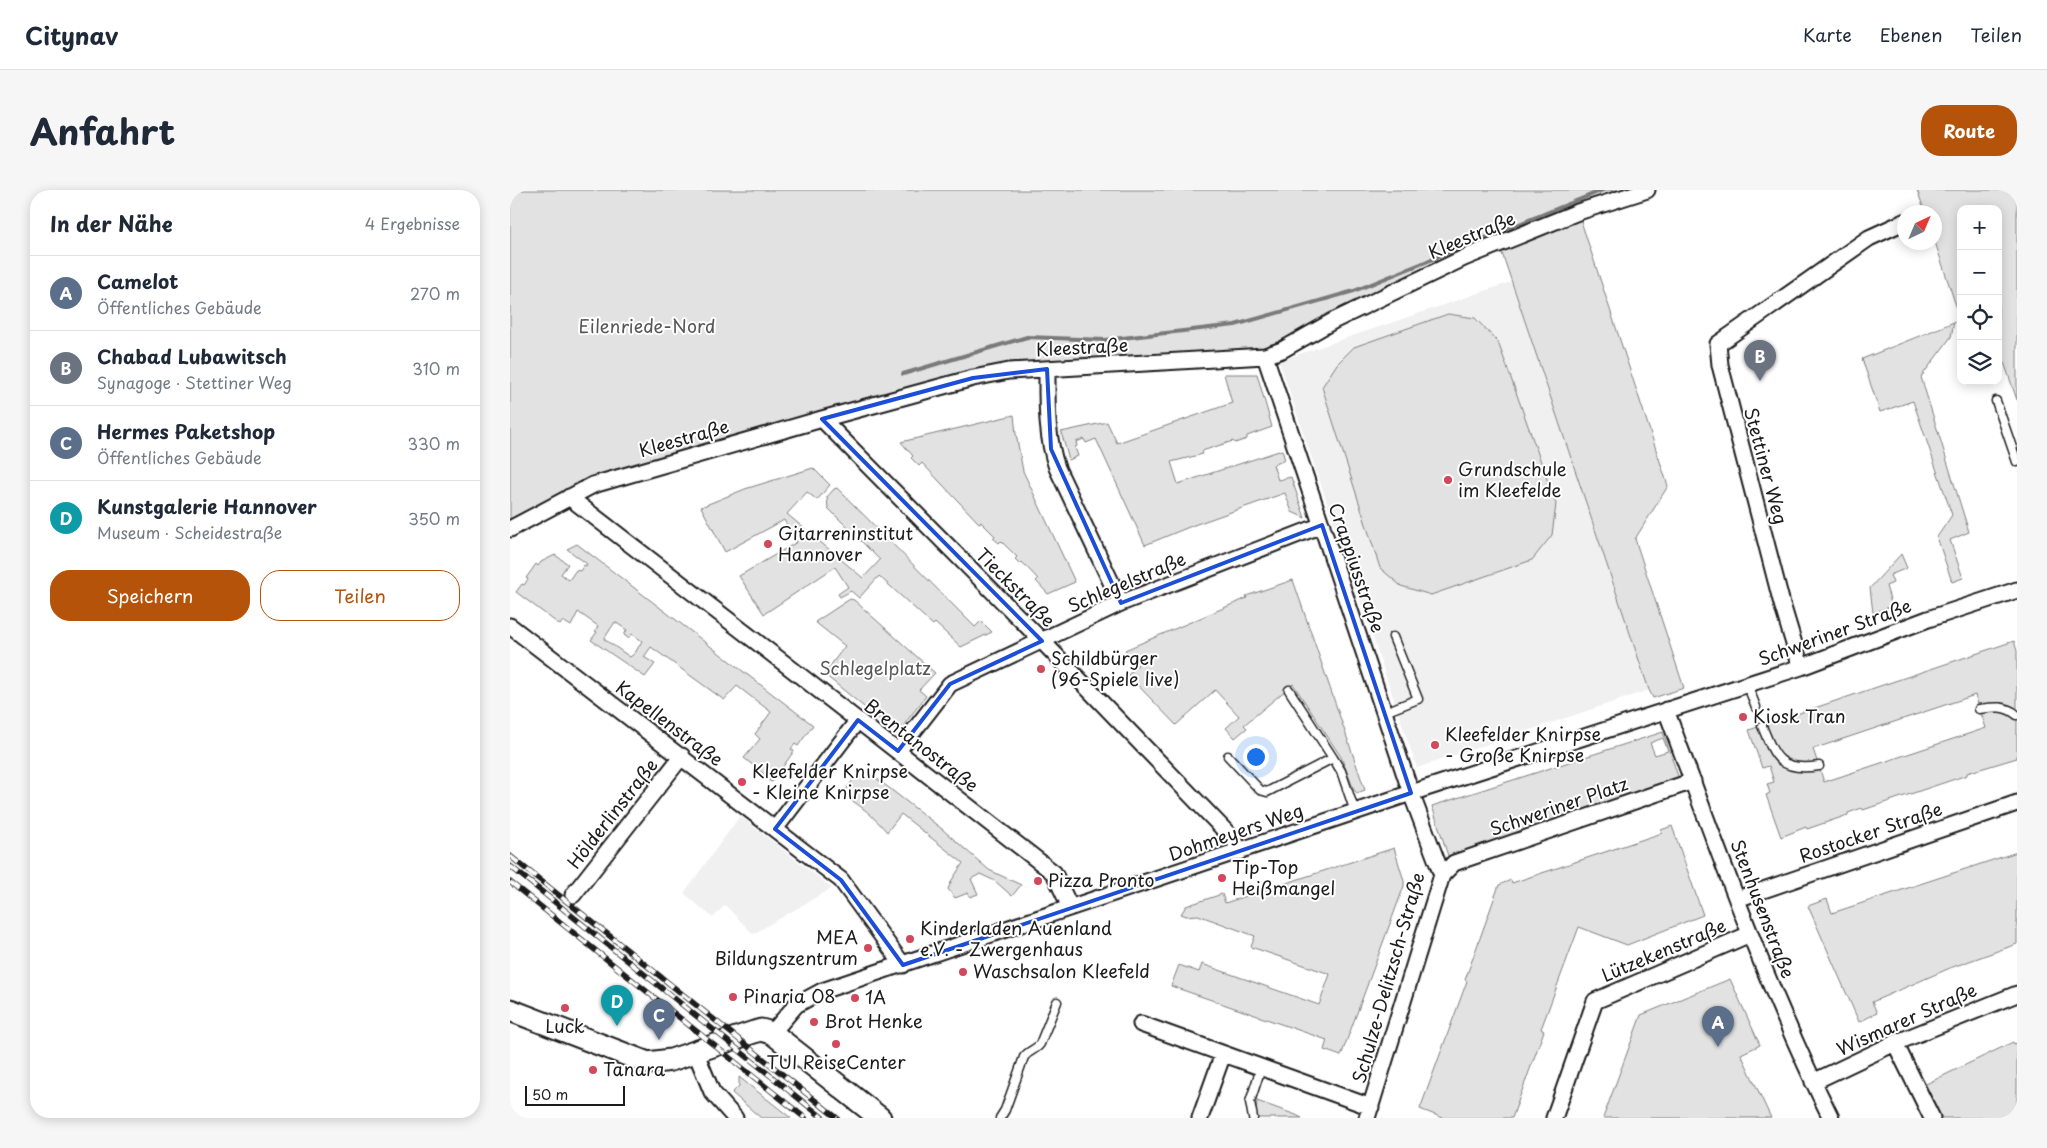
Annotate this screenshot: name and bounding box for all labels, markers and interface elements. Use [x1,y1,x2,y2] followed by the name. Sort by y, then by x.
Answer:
[25,17,118,53] text: Citynav
[1803,21,1852,48] text: Karte
[1880,21,1943,48] text: Ebenen
[1971,21,2022,48] text: Teilen
[30,104,175,157] text: Anfahrt
[1921,105,2017,156] button: Route
[1424,204,1519,265] street label: Kleestraße
[1897,205,1942,250] north arrow
[1957,205,2002,385] map controls
[1957,205,2002,250] button: +
[50,207,172,239] text: In der Nähe
[365,211,460,235] text: 4 Ergebnisse
[1957,250,2002,295] button: −
[97,267,178,295] text: Camelot
[60,281,72,305] text: A
[410,281,460,305] text: 270 m
[97,295,262,319] text: Öffentliches Gebäude
[1957,295,2002,340] button: locate
[578,312,716,339] park label: Eilenriede-Nord
[1035,331,1129,362] street label: Kleestraße
[1744,340,1776,381] pin: B
[1957,340,2002,385] button: layers
[97,342,287,370] text: Chabad Lubawitsch
[61,356,71,380] text: B
[412,356,460,380] text: 310 m
[97,370,292,394] text: Synagoge · Stettiner Weg
[1738,404,1795,527] street label: Stettiner Weg
[635,412,732,463] street label: Kleestraße
[97,417,275,445] text: Hermes Paketshop
[60,431,72,455] text: C
[407,431,460,455] text: 330 m
[97,445,262,469] text: Öffentliches Gebäude
[1458,455,1567,503] place label: Grundschule im Kleefelde
[1442,474,1454,486] marker: Grundschule im Kleefelde
[97,492,317,520] text: Kunstgalerie Hannover
[1323,499,1392,636] street label: Crappiusstraße
[60,506,72,530] text: D
[408,506,460,530] text: 350 m
[778,519,914,567] place label: Gitarreninstitut Hannover
[97,520,282,544] text: Museum · Scheidestraße
[762,538,774,550] marker: Gitarreninstitut Hannover
[970,541,1062,633] street label: Tieckstraße
[1063,545,1190,619] street label: Schlegelstraße
[50,570,250,621] button: Speichern
[260,570,460,621] button: Teilen
[1754,591,1915,672] street label: Schweriner Straße
[1051,644,1179,692] place label: Schildbürger (96-Spiele live)
[819,654,931,681] park label: Schlegelplatz
[1035,663,1047,675] marker: Schildbürger (96-Spiele live)
[611,673,729,772] street label: Kapellenstraße
[859,692,985,798] street label: Brentanostraße
[1753,702,1846,729] place label: Kiosk Tran
[1737,711,1749,723] marker: Kiosk Tran
[1445,720,1601,768] place label: Kleefelder Knirpse - Große Knirpse
[1429,739,1441,751] marker: Kleefelder Knirpse - Große Knirpse
[1243,744,1269,770] your location
[560,752,664,874] street label: Hölderlinstraße
[752,757,908,805] place label: Kleefelder Knirpse - Kleine Knirpse
[1486,769,1632,842] street label: Schweriner Platz
[736,776,748,788] marker: Kleefelder Knirpse - Kleine Knirpse
[1795,794,1946,869] street label: Rostocker Straße
[1165,796,1306,867] street label: Dohmeyers Weg
[1725,835,1802,982] street label: Stenhusenstraße
[1232,853,1335,901] place label: Tip-Top Heißmangel
[1048,866,1155,893] place label: Pizza Pronto
[1344,869,1431,1086] street label: Schulze-Delitzsch-Straße
[1216,872,1228,884] marker: Tip-Top Heißmangel
[1032,875,1044,887] marker: Pizza Pronto
[1597,911,1730,988] street label: Lützekenstraße
[920,914,1112,962] place label: Kinderladen Auenland e.V. - Zwergenhaus
[715,923,858,971] place label: MEA Bildungszentrum
[904,933,916,945] marker: Kinderladen Auenland e.V. - Zwergenhaus
[862,942,874,954] marker: MEA Bildungszentrum
[973,957,1150,984] place label: Waschsalon Kleefeld
[957,966,969,978] marker: Waschsalon Kleefeld
[1832,976,1981,1062] street label: Wismarer Straße
[743,982,836,1009] place label: Pinaria 08
[865,983,886,1010] place label: 1A
[601,985,633,1026] pin: D
[727,991,739,1003] marker: Pinaria 08
[849,992,861,1004] marker: 1A
[643,999,675,1040] pin: C
[559,1002,571,1014] marker: Luck
[1702,1006,1734,1047] pin: A
[824,1007,923,1034] place label: Brot Henke
[545,1012,585,1039] place label: Luck
[808,1016,820,1028] marker: Brot Henke
[830,1038,842,1050] marker: TUI ReiseCenter
[766,1048,906,1075] place label: TUI ReiseCenter
[603,1055,666,1082] place label: Tanara
[587,1064,599,1076] marker: Tanara
[525,1083,625,1106] scale bar
[532,1084,568,1105] text: 50 m

